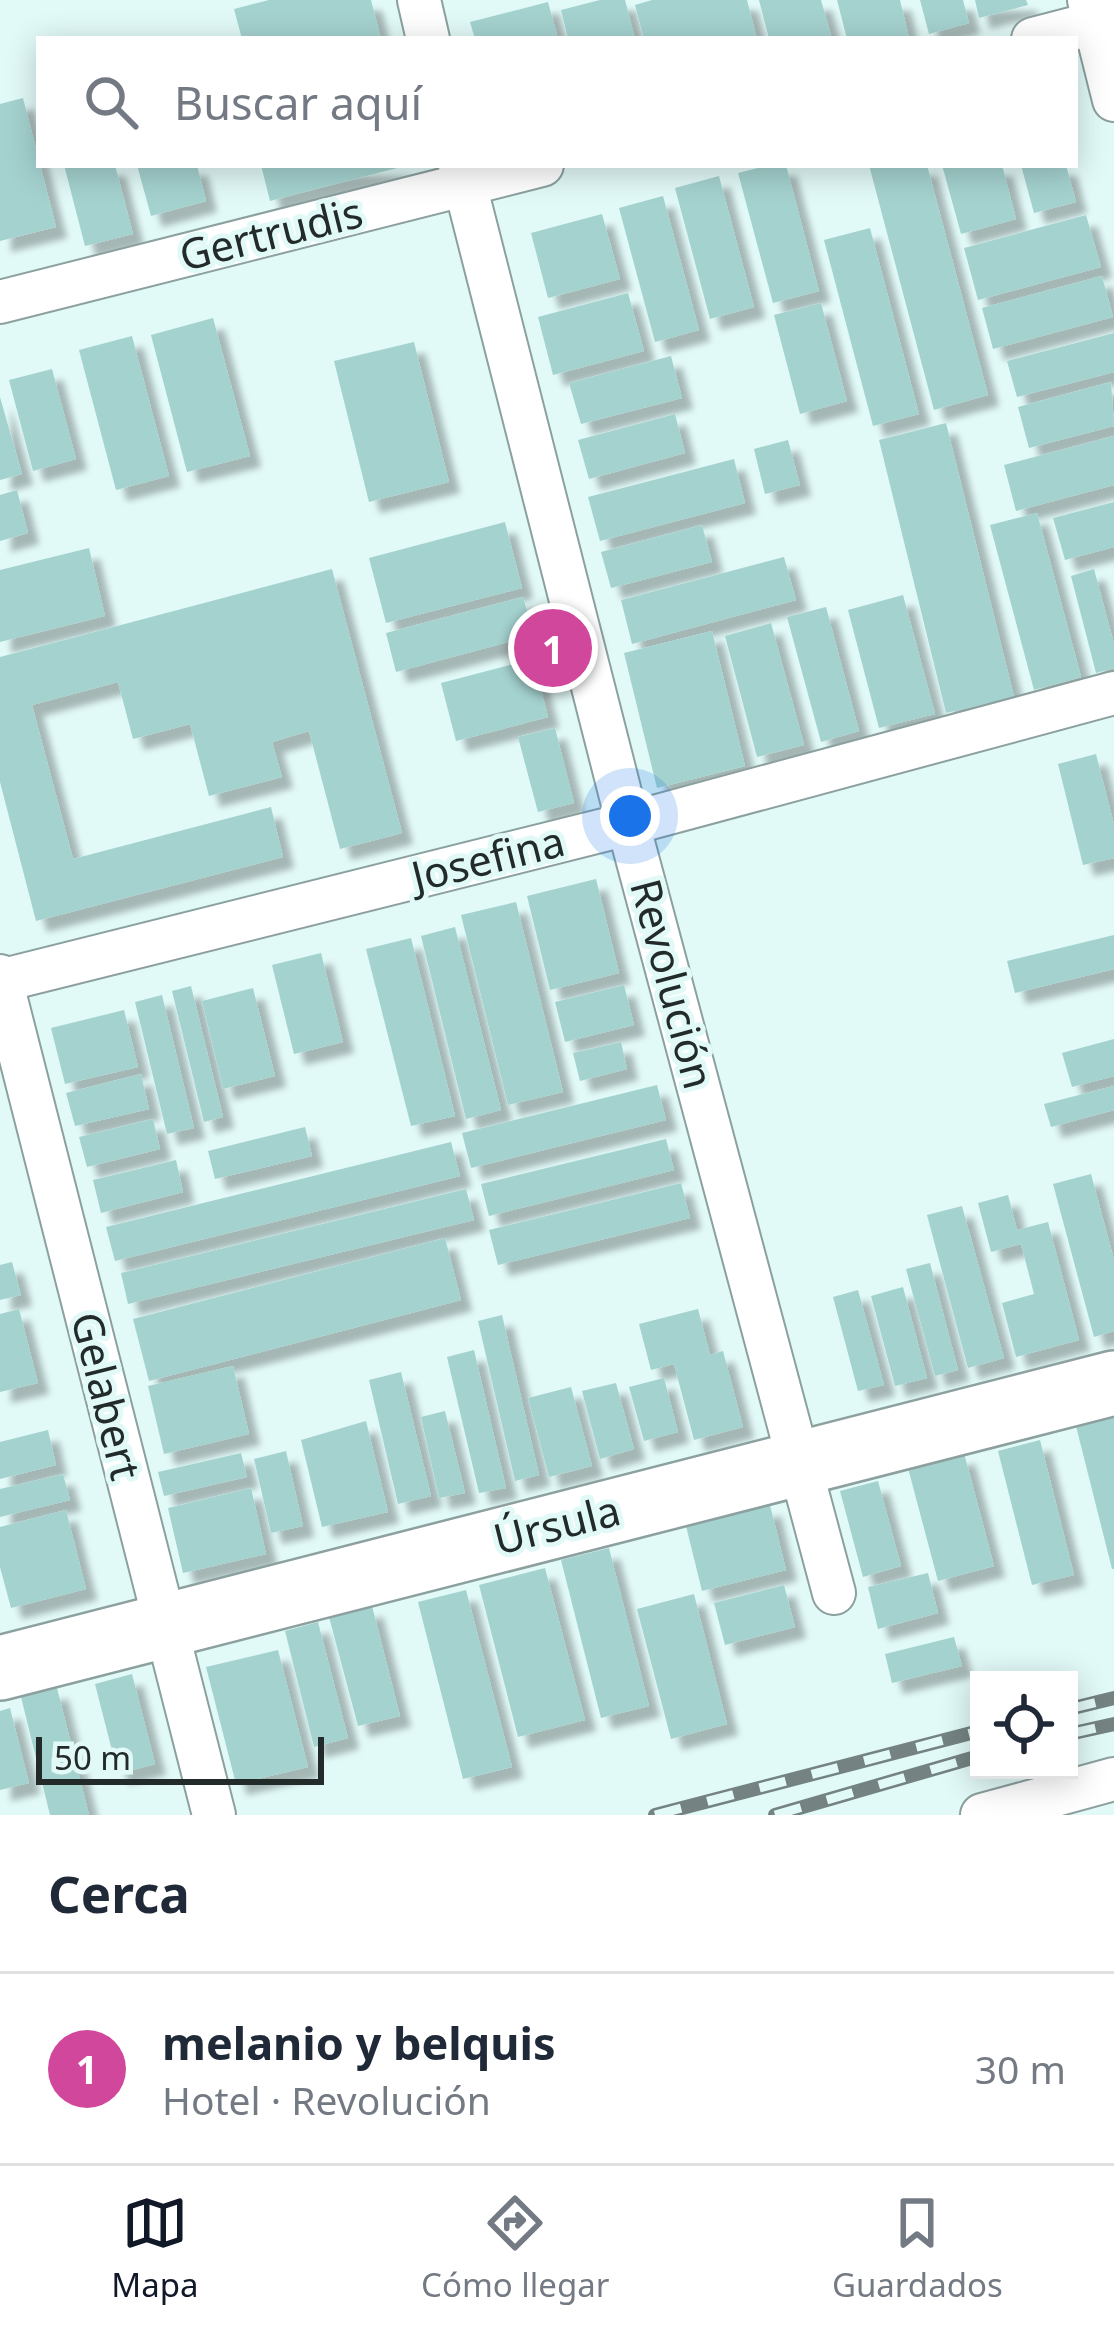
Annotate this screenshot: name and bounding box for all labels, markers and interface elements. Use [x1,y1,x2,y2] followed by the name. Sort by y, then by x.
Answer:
[36,36,1078,168] search box
[78,69,144,135] icon: search
[174,72,422,133] text: Buscar aquí
[173,182,368,283] street label: Gertrudis
[514,603,592,693] pin: 1
[600,786,660,846] your location
[401,811,570,905] street label: Josefina
[618,872,729,1095] street label: Revolución
[59,1306,156,1485] street label: Gelabert
[487,1480,626,1567] street label: Úrsula
[970,1671,1078,1779] map controls
[970,1671,1078,1779] button: locate
[36,1731,324,1784] scale bar
[54,1735,131,1780] text: 50 m
[48,1858,190,1928] text: Cerca
[162,2012,555,2073] text: melanio y belquis
[76,2042,98,2095] text: 1
[975,2042,1066,2095] text: 30 m
[162,2073,491,2126] text: Hotel · Revolución
[111,2190,199,2307] tab: Mapa
[421,2190,609,2307] tab: Cómo llegar
[832,2190,1003,2307] tab: Guardados

